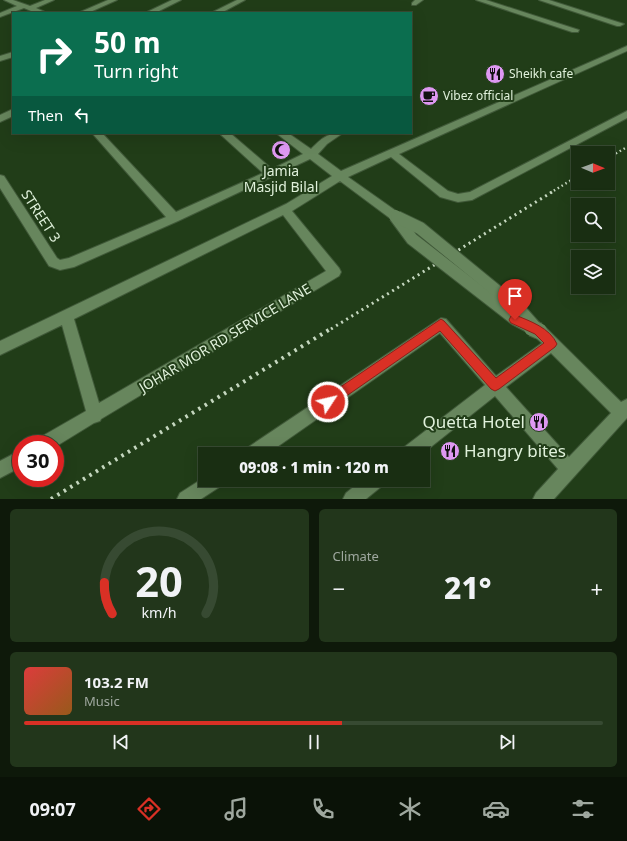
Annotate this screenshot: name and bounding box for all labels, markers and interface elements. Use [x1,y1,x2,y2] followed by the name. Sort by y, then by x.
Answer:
[94,23,161,61] text: 50 m
[28,28,80,80] icon: right
[94,59,178,83] text: Turn right
[484,63,506,85] restaurant icon: Sheikh cafe
[509,65,573,82] place label: Sheikh cafe
[418,85,440,107] cafe icon: Vibez official
[443,87,513,104] place label: Vibez official
[71,104,93,126] icon: left
[28,105,63,125] text: Then
[270,139,292,161] mosque icon: Jamia Masjid Bilal
[571,146,615,190] north arrow
[571,146,615,294] map controls
[244,161,318,196] place label: Jamia Masjid Bilal
[17,186,66,246] street label: STREET 3
[571,198,615,242] button: search
[571,250,615,294] button: layers
[134,279,314,398] street label: JOHAR MOR RD SERVICE LANE
[498,279,532,320] pin
[504,285,526,307] icon: arrive
[307,381,349,423] position arrow
[422,410,525,433] place label: Quetta Hotel
[528,411,550,433] restaurant icon: Quetta Hotel
[12,435,64,487] speed limit sign: 30
[464,439,566,462] place label: Hangry bites
[439,440,461,462] restaurant icon: Hangry bites
[239,457,389,477] text: 09:08 · 1 min · 120 m
[333,547,379,565] text: Climate
[135,552,183,608] text: 20
[444,567,491,608] text: 21°
[333,573,345,603] text: −
[590,573,603,603] text: +
[142,602,177,621] text: km/h
[84,672,149,692] text: 103.2 FM
[84,692,120,710] text: Music
[110,731,132,753] icon: previous
[303,731,325,753] icon: pause
[496,731,518,753] icon: next
[135,795,163,823] icon: directions
[222,795,250,823] icon: music
[309,795,337,823] icon: phone
[396,795,424,823] icon: climate
[482,795,510,823] icon: car
[569,795,597,823] icon: filters
[29,797,76,821] text: 09:07

